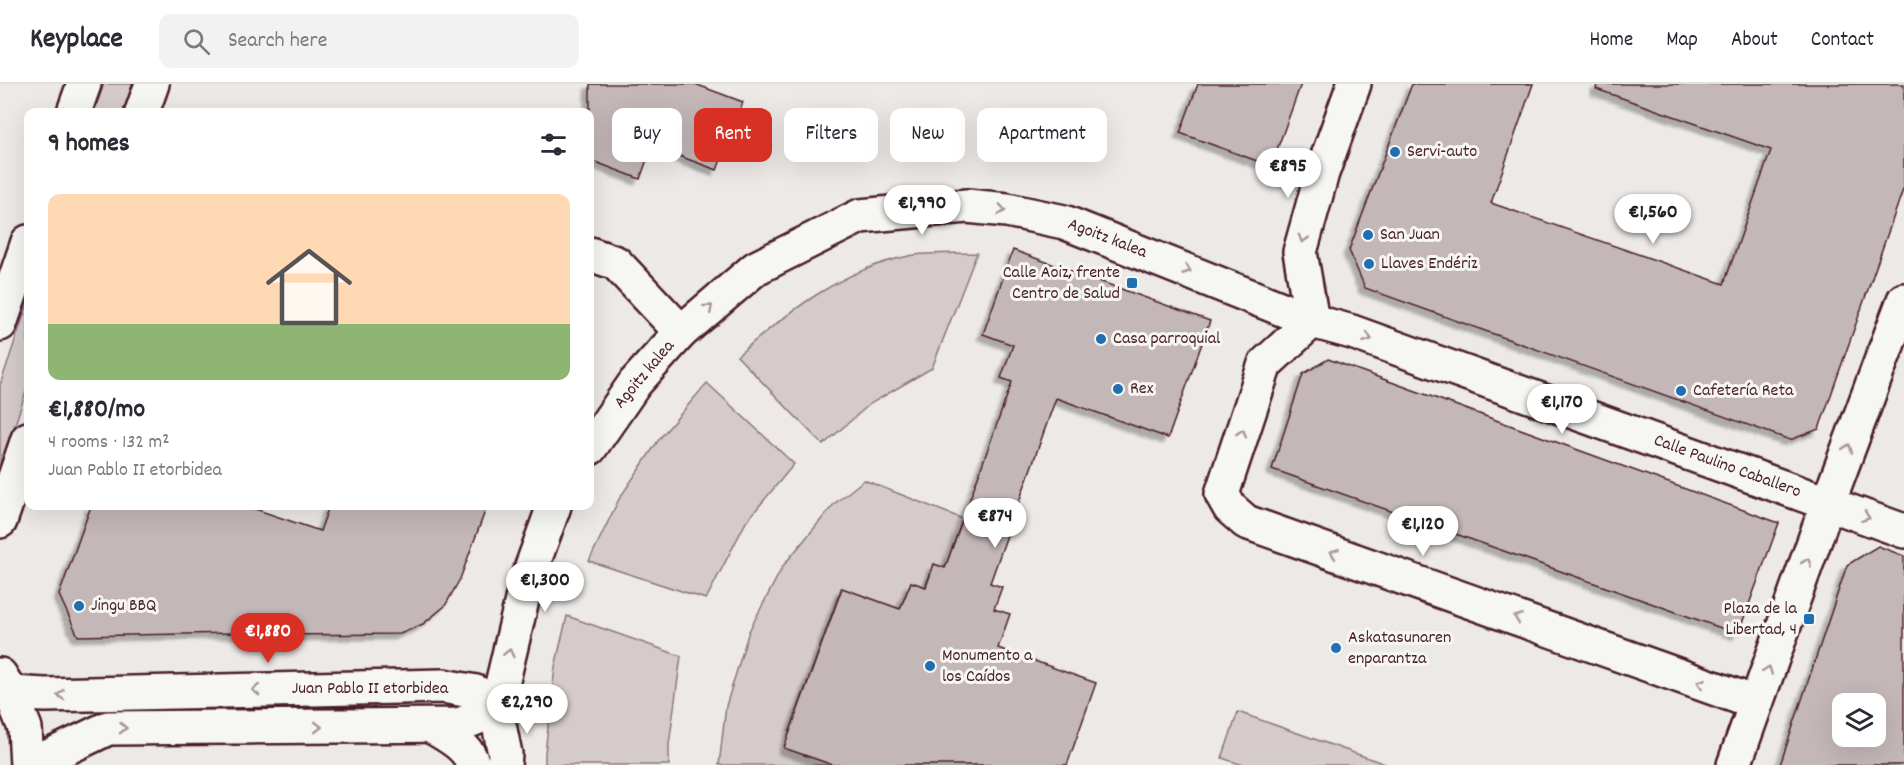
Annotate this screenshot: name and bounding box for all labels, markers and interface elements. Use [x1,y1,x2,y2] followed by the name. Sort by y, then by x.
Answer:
[159,14,579,68] search box
[30,21,123,61] text: Keyplace
[180,25,213,58] icon: search
[228,26,327,57] text: Search here
[1589,26,1633,56] text: Home
[1666,26,1698,56] text: Map
[1731,26,1778,56] text: About
[1811,26,1874,56] text: Contact
[612,108,682,162] chip: Buy
[694,108,772,162] chip: Rent
[784,108,878,162] chip: Filters
[890,108,965,162] chip: New
[977,108,1107,162] chip: Apartment
[48,126,130,163] text: 9 homes
[537,128,570,161] icon: filters
[1407,140,1477,165] place label: Servi-auto
[1388,145,1402,159] marker: Servi-auto
[1252,148,1324,199] pin: €895
[1269,153,1307,181] text: €895
[873,185,971,236] pin: €1,990
[898,190,946,218] text: €1,990
[1604,194,1702,245] pin: €1,560
[1628,199,1678,227] text: €1,560
[998,203,1007,215] one-way arrow
[1064,212,1151,266] street label: Agoitz kalea
[1380,223,1440,248] place label: San Juan
[1361,228,1375,242] marker: San Juan
[255,233,363,341] icon: home
[1298,234,1310,244] one-way arrow
[1381,252,1478,277] place label: Llaves Endériz
[1362,257,1376,271] marker: Llaves Endériz
[1003,261,1120,307] place label: Calle Aoiz, frente Centro de Salud
[1181,263,1192,275] one-way arrow
[1125,276,1139,290] marker: Calle Aoiz, frente Centro de Salud
[702,304,713,315] one-way arrow
[1113,327,1221,352] place label: Casa parroquial
[1362,331,1373,344] one-way arrow
[1094,332,1108,346] marker: Casa parroquial
[609,335,682,415] street label: Agoitz kalea
[1130,377,1154,402] place label: Rex
[1693,379,1794,404] place label: Cafetería Reta
[1111,382,1125,396] marker: Rex
[1513,384,1611,435] pin: €1,170
[1674,384,1688,398] marker: Cafetería Reta
[1541,389,1583,417] text: €1,170
[48,392,145,429] text: €1,880/mo
[1235,428,1247,439] one-way arrow
[48,429,170,457] text: 4 rooms · 132 m²
[1650,429,1804,505] street label: Calle Paulino Caballero
[1841,444,1853,455] one-way arrow
[48,457,222,485] text: Juan Pablo II etorbidea
[959,498,1031,549] pin: €874
[977,503,1013,531] text: €874
[1374,506,1472,557] pin: €1,120
[1860,510,1871,523] one-way arrow
[1401,511,1445,539] text: €1,120
[1329,547,1340,560] one-way arrow
[1799,557,1812,568] one-way arrow
[496,562,594,613] pin: €1,300
[520,567,570,595] text: €1,300
[91,594,156,619] place label: Jingu BBQ
[1723,597,1798,643] place label: Plaza de la Libertad, 4
[72,599,86,613] marker: Jingu BBQ
[1513,612,1524,625] one-way arrow
[1802,612,1816,626] marker: Plaza de la Libertad, 4
[219,613,317,664] pin: €1,880
[245,618,291,646] text: €1,880
[1348,626,1451,672] place label: Askatasunaren enparantza
[1329,641,1343,655] marker: Askatasunaren enparantza
[942,644,1033,690] place label: Monumento a los Caídos
[502,648,515,658] one-way arrow
[923,659,937,673] marker: Monumento a los Caídos
[1761,666,1774,676] one-way arrow
[292,677,449,702] street label: Juan Pablo II etorbidea
[1696,678,1707,691] one-way arrow
[251,684,260,696] one-way arrow
[478,684,576,735] pin: €2,290
[56,689,65,701] one-way arrow
[501,689,553,717] text: €2,290
[1832,693,1886,747] map controls
[1832,693,1886,747] button: layers
[313,721,322,733] one-way arrow
[118,722,127,734] one-way arrow

